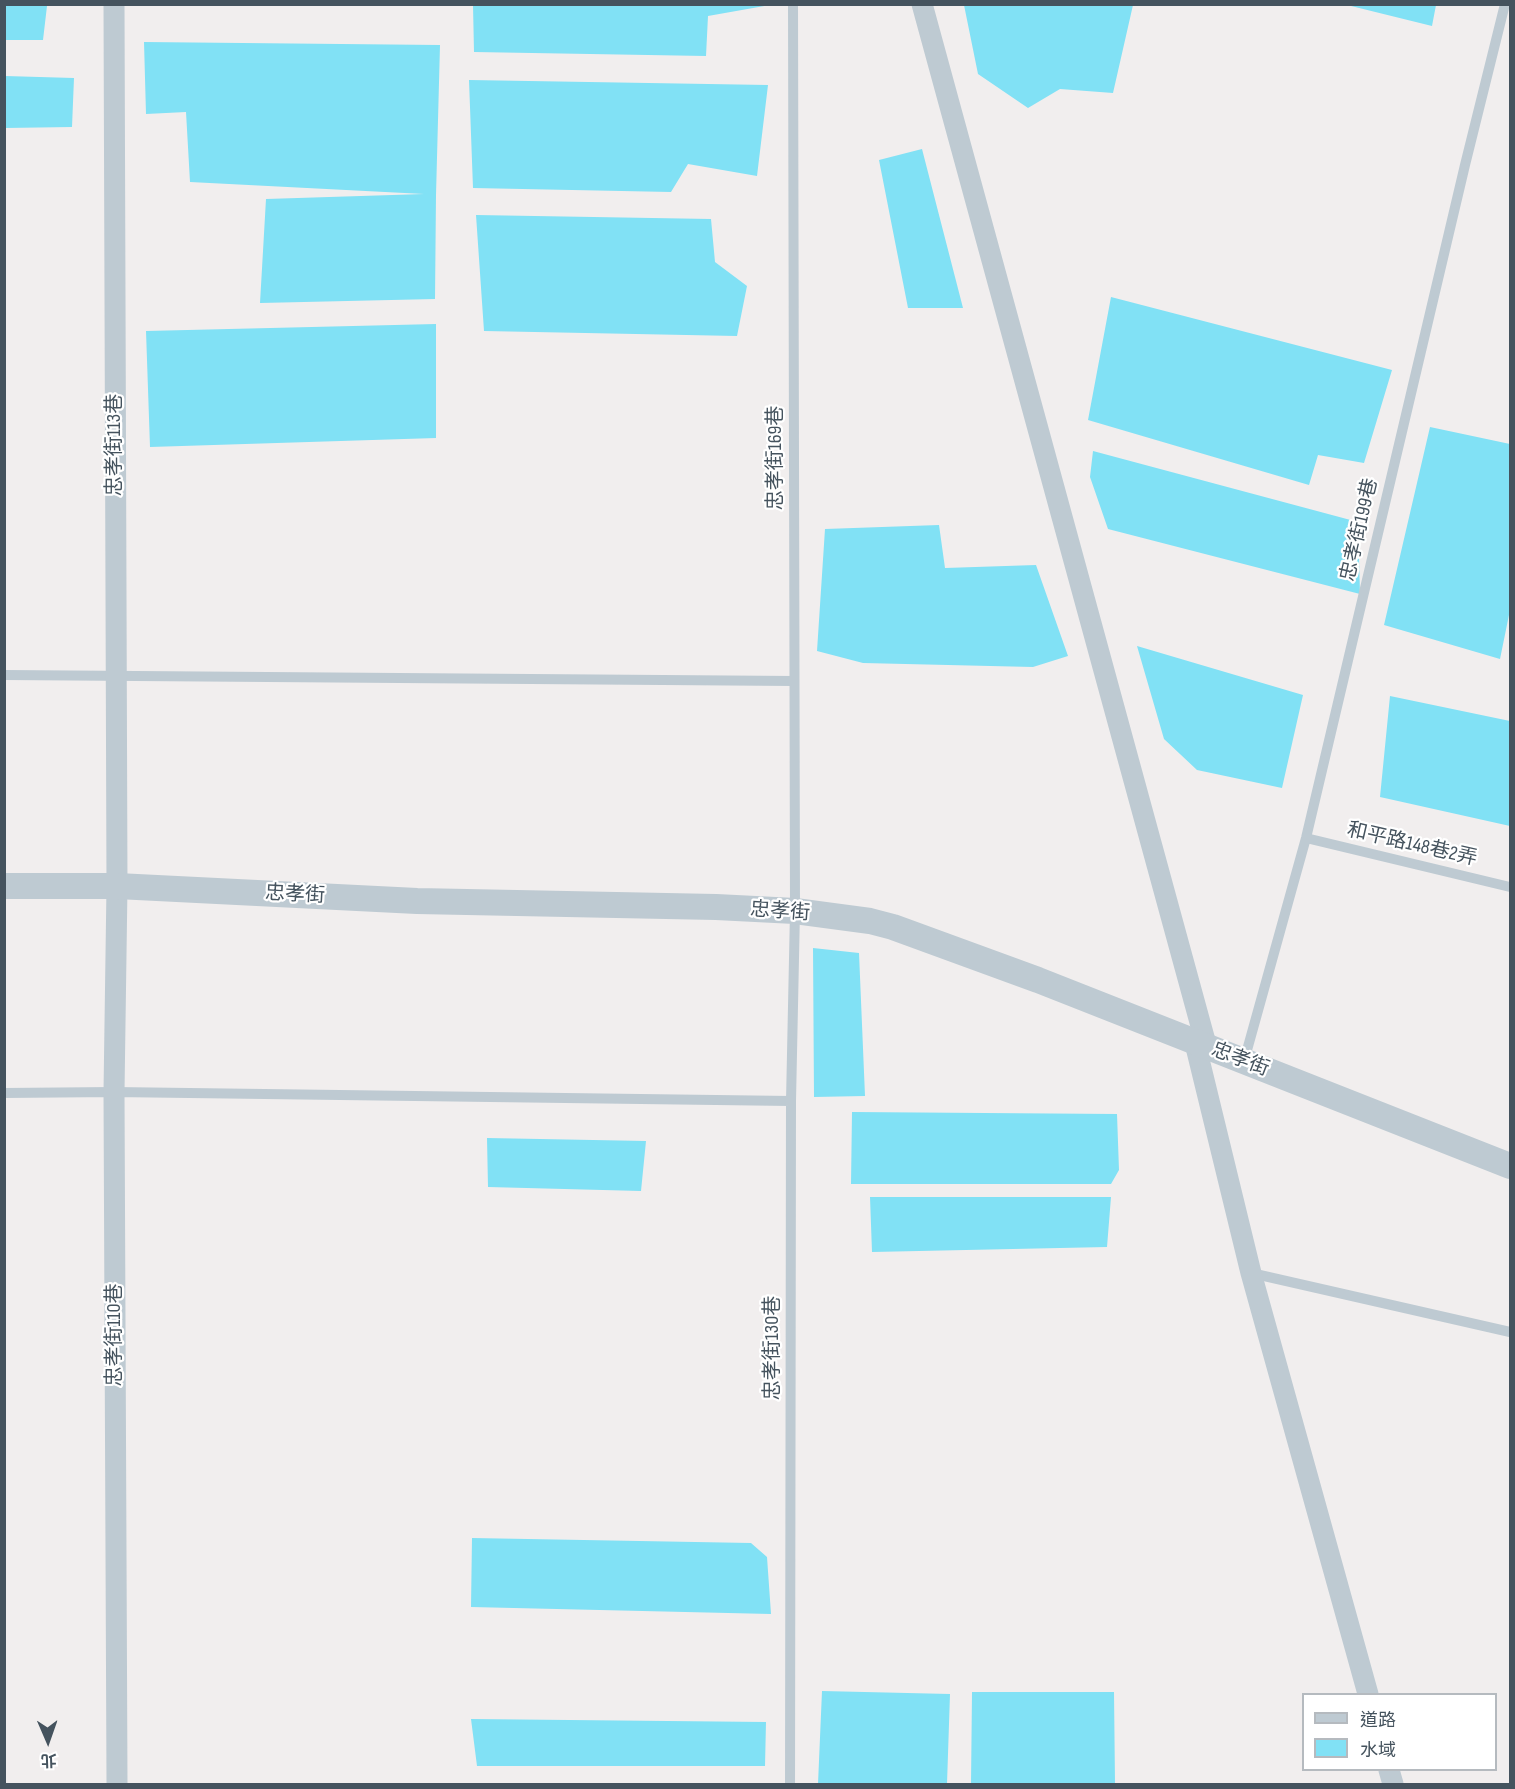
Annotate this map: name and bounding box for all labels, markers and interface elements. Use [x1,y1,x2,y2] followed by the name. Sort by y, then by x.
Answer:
[103,394,127,496] street label: 忠孝街113巷
[764,406,788,510] street label: 忠孝街169巷
[1337,476,1383,584] street label: 忠孝街199巷
[1345,818,1479,872] street label: 和平路148巷2弄
[264,881,326,909] street label: 忠孝街
[749,898,811,926] street label: 忠孝街
[1208,1038,1272,1082] street label: 忠孝街
[103,1284,127,1386] street label: 忠孝街110巷
[761,1296,785,1400] street label: 忠孝街130巷
[1302,1693,1497,1771] legend
[1360,1710,1396,1731] text: 道路
[18,1711,78,1771] north arrow
[1360,1740,1396,1761] text: 水域
[40,1750,57,1769] text: 北

